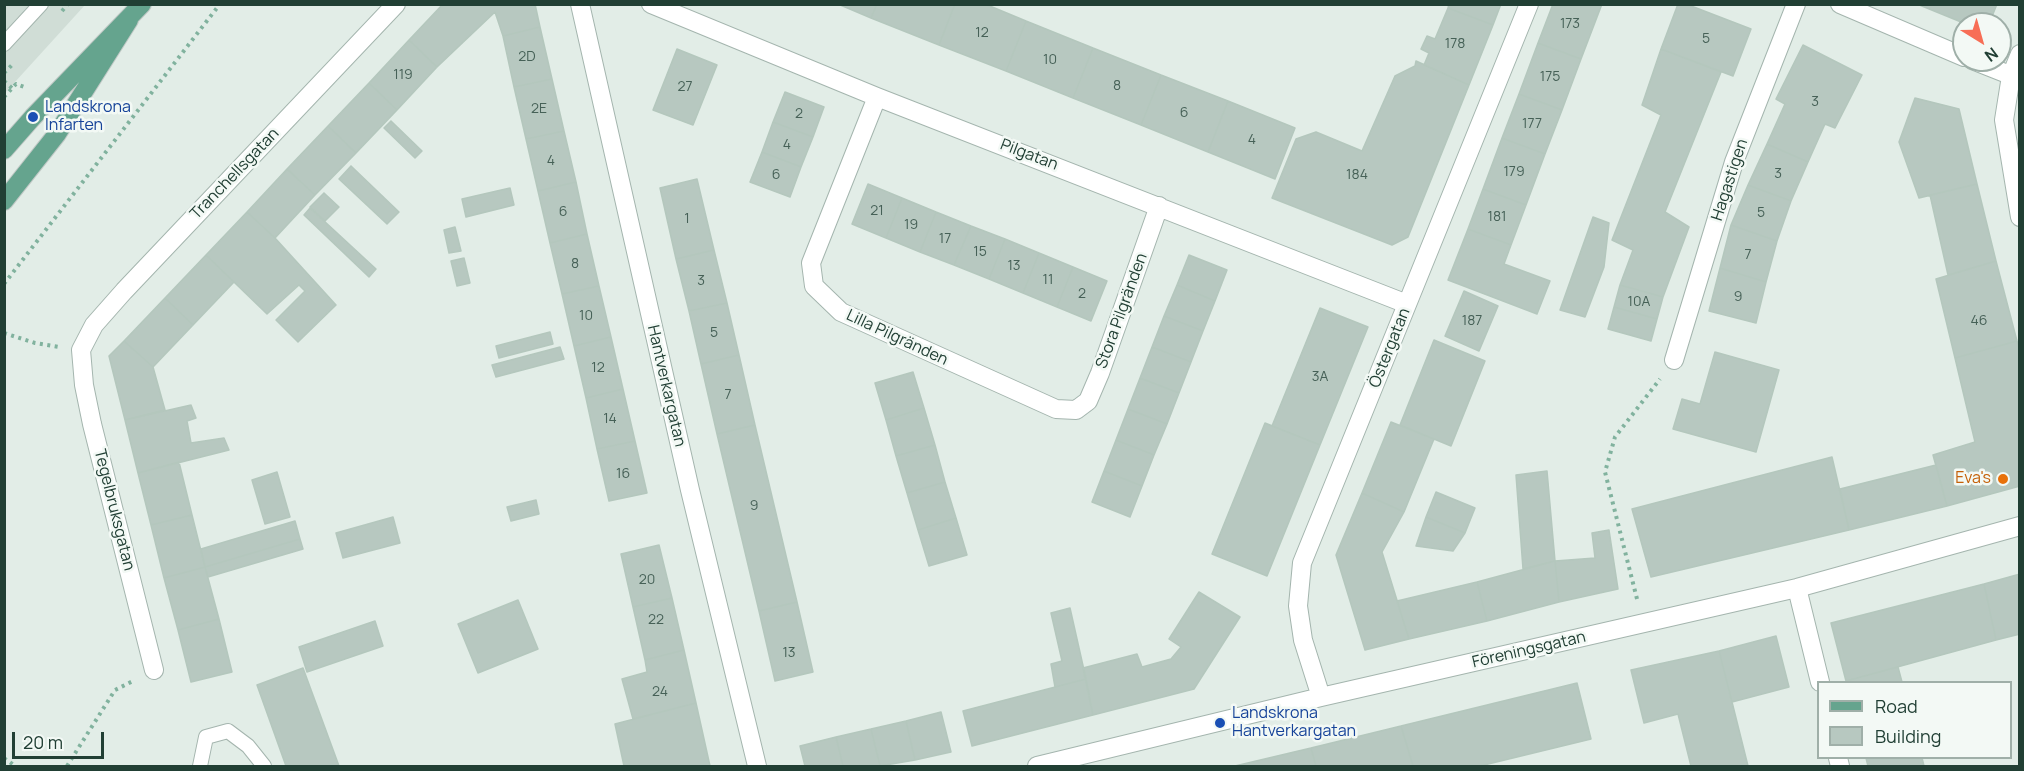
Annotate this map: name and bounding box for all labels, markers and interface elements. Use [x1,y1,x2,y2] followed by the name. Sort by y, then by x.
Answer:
[1952,12,2012,72] north arrow
[1560,16,1580,32] house number: 173
[975,25,989,41] house number: 12
[1702,31,1710,47] house number: 5
[1445,36,1465,52] house number: 178
[1980,43,2003,67] text: N
[518,49,536,65] house number: 2D
[1043,52,1057,68] house number: 10
[393,67,413,83] house number: 119
[1540,69,1560,85] house number: 175
[1113,78,1121,94] house number: 8
[677,79,693,95] house number: 27
[1811,94,1819,110] house number: 3
[45,98,131,136] place label: Landskrona Infarten
[531,101,547,117] house number: 2E
[1180,105,1188,121] house number: 6
[795,106,803,122] house number: 2
[26,110,40,124] marker: Landskrona Infarten
[1522,116,1542,132] house number: 177
[187,124,283,224] street label: Tranchellsgatan
[1248,132,1256,148] house number: 4
[997,135,1061,175] street label: Pilgatan
[783,137,791,153] house number: 4
[1708,137,1752,223] street label: Hagastigen
[547,153,555,169] house number: 4
[1503,164,1525,180] house number: 179
[1774,166,1782,182] house number: 3
[772,167,780,183] house number: 6
[1346,167,1368,183] house number: 184
[870,203,884,219] house number: 21
[559,204,567,220] house number: 6
[1757,205,1765,221] house number: 5
[1487,209,1507,225] house number: 181
[684,211,690,227] house number: 1
[904,217,918,233] house number: 19
[939,231,951,247] house number: 17
[973,244,987,260] house number: 15
[1744,247,1752,263] house number: 7
[1092,251,1152,371] street label: Stora Pilgränden
[571,256,579,272] house number: 8
[1007,258,1021,274] house number: 13
[1043,272,1053,288] house number: 11
[697,273,705,289] house number: 3
[1078,286,1086,302] house number: 2
[1734,289,1742,305] house number: 9
[1628,294,1650,310] house number: 10A
[1365,305,1415,391] street label: Östergatan
[843,306,951,370] street label: Lilla Pilgränden
[579,308,593,324] house number: 10
[1462,313,1482,329] house number: 187
[1971,313,1987,329] house number: 46
[643,323,689,449] street label: Hantverkargatan
[710,325,718,341] house number: 5
[591,360,605,376] house number: 12
[1312,369,1328,385] house number: 3A
[724,387,732,403] house number: 7
[603,411,617,427] house number: 14
[90,447,138,573] street label: Tegelbruksgatan
[616,466,630,482] house number: 16
[1955,469,1991,489] place label: Eva's
[1996,472,2010,486] marker: Eva's
[750,498,758,514] house number: 9
[639,572,655,588] house number: 20
[648,612,664,628] house number: 22
[1470,628,1588,672] street label: Föreningsgatan
[782,645,796,661] house number: 13
[1817,681,2012,759] legend
[652,684,668,700] house number: 24
[1875,694,1918,718] text: Road
[1232,704,1356,742] place label: Landskrona Hantverkargatan
[1213,716,1227,730] marker: Landskrona Hantverkargatan
[15,720,106,758] scale bar
[1875,724,1941,748] text: Building
[23,730,63,754] text: 20 m

